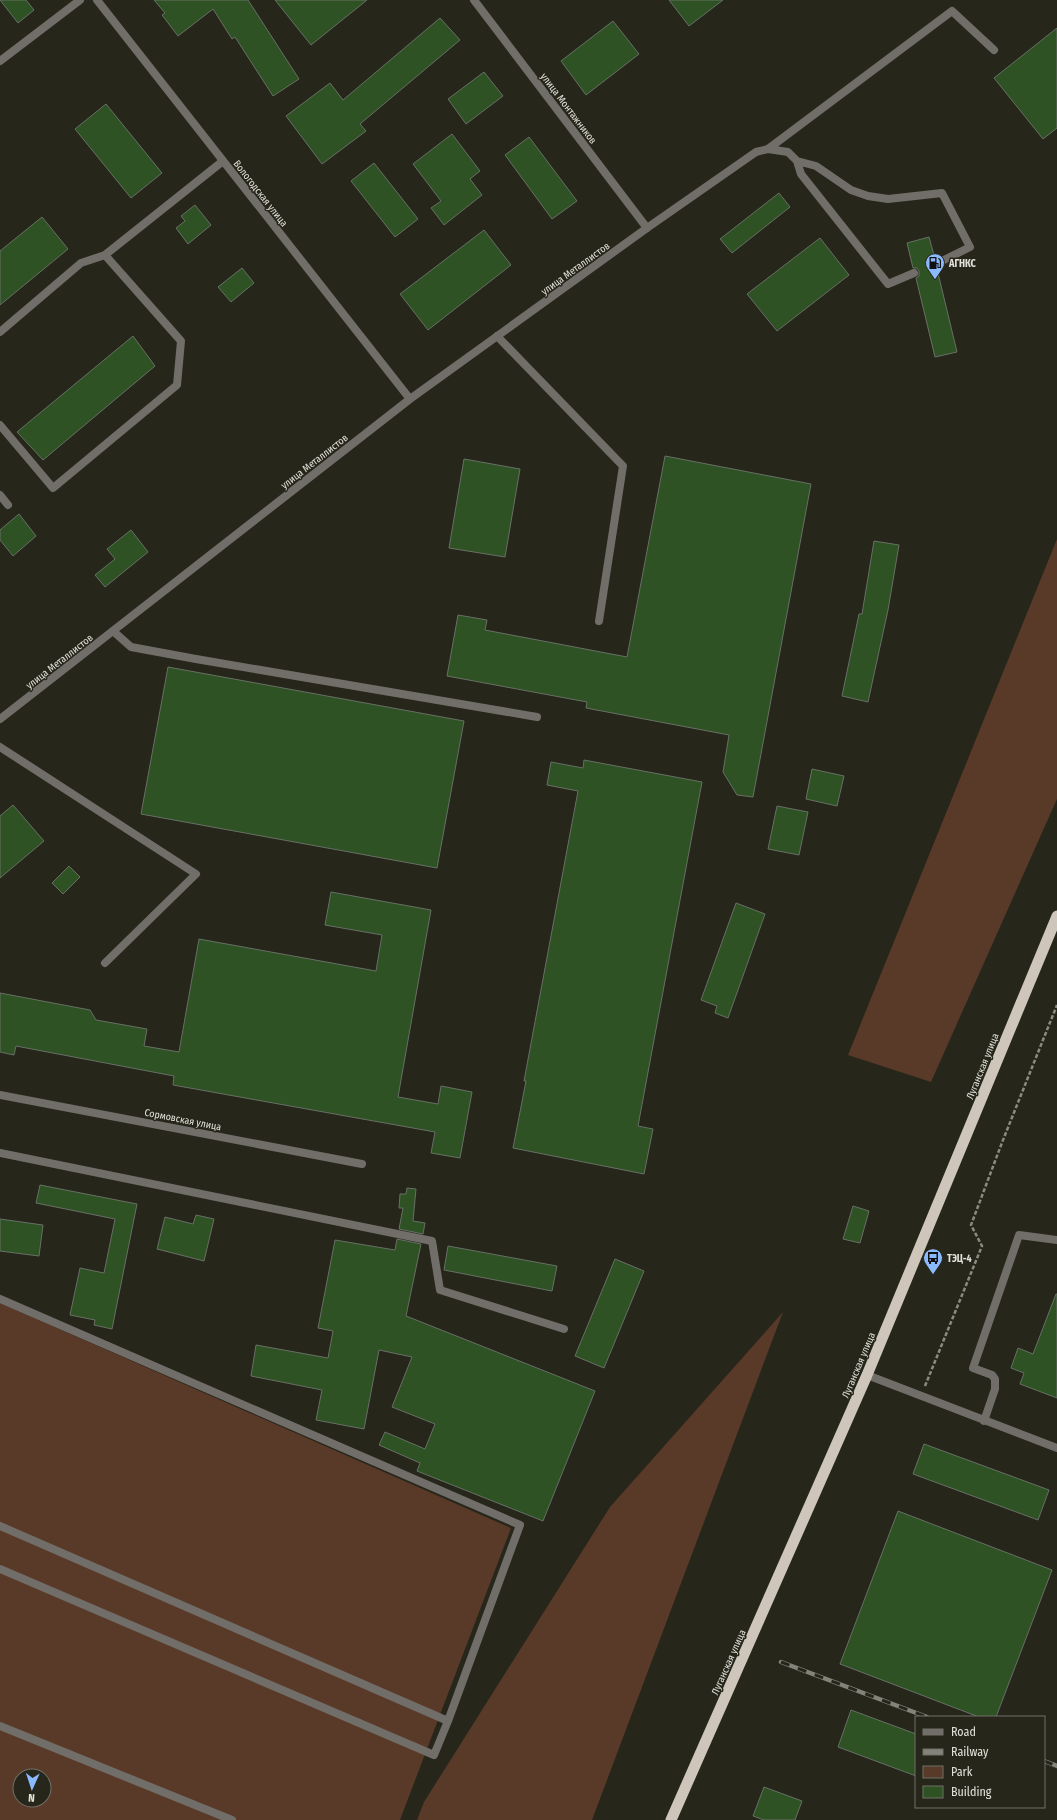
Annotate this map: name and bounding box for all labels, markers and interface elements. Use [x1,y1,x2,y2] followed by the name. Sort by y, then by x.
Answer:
[538,71,599,146] street label: улица Монтажников
[231,158,290,229] street label: Вологодская улица
[539,240,612,298] street label: улица Металлистов
[924,252,946,280] fuel station icon: АГНКС
[948,258,977,270] place label: АГНКС
[279,432,351,492] street label: улица Металлистов
[24,632,96,692] street label: улица Металлистов
[964,1032,1002,1101] street label: Луганская улица
[143,1107,222,1133] street label: Сормовская улица
[922,1247,944,1275] bus stop icon: ТЭЦ-4
[947,1253,972,1265] place label: ТЭЦ-4
[840,1331,878,1400] street label: Луганская улица
[709,1628,749,1697] street label: Луганская улица
[915,1716,1045,1808] legend
[951,1725,976,1739] text: Road
[951,1745,989,1759] text: Railway
[951,1765,973,1779] text: Park
[12,1768,52,1808] north arrow
[951,1785,992,1799] text: Building
[28,1791,35,1804] text: N

